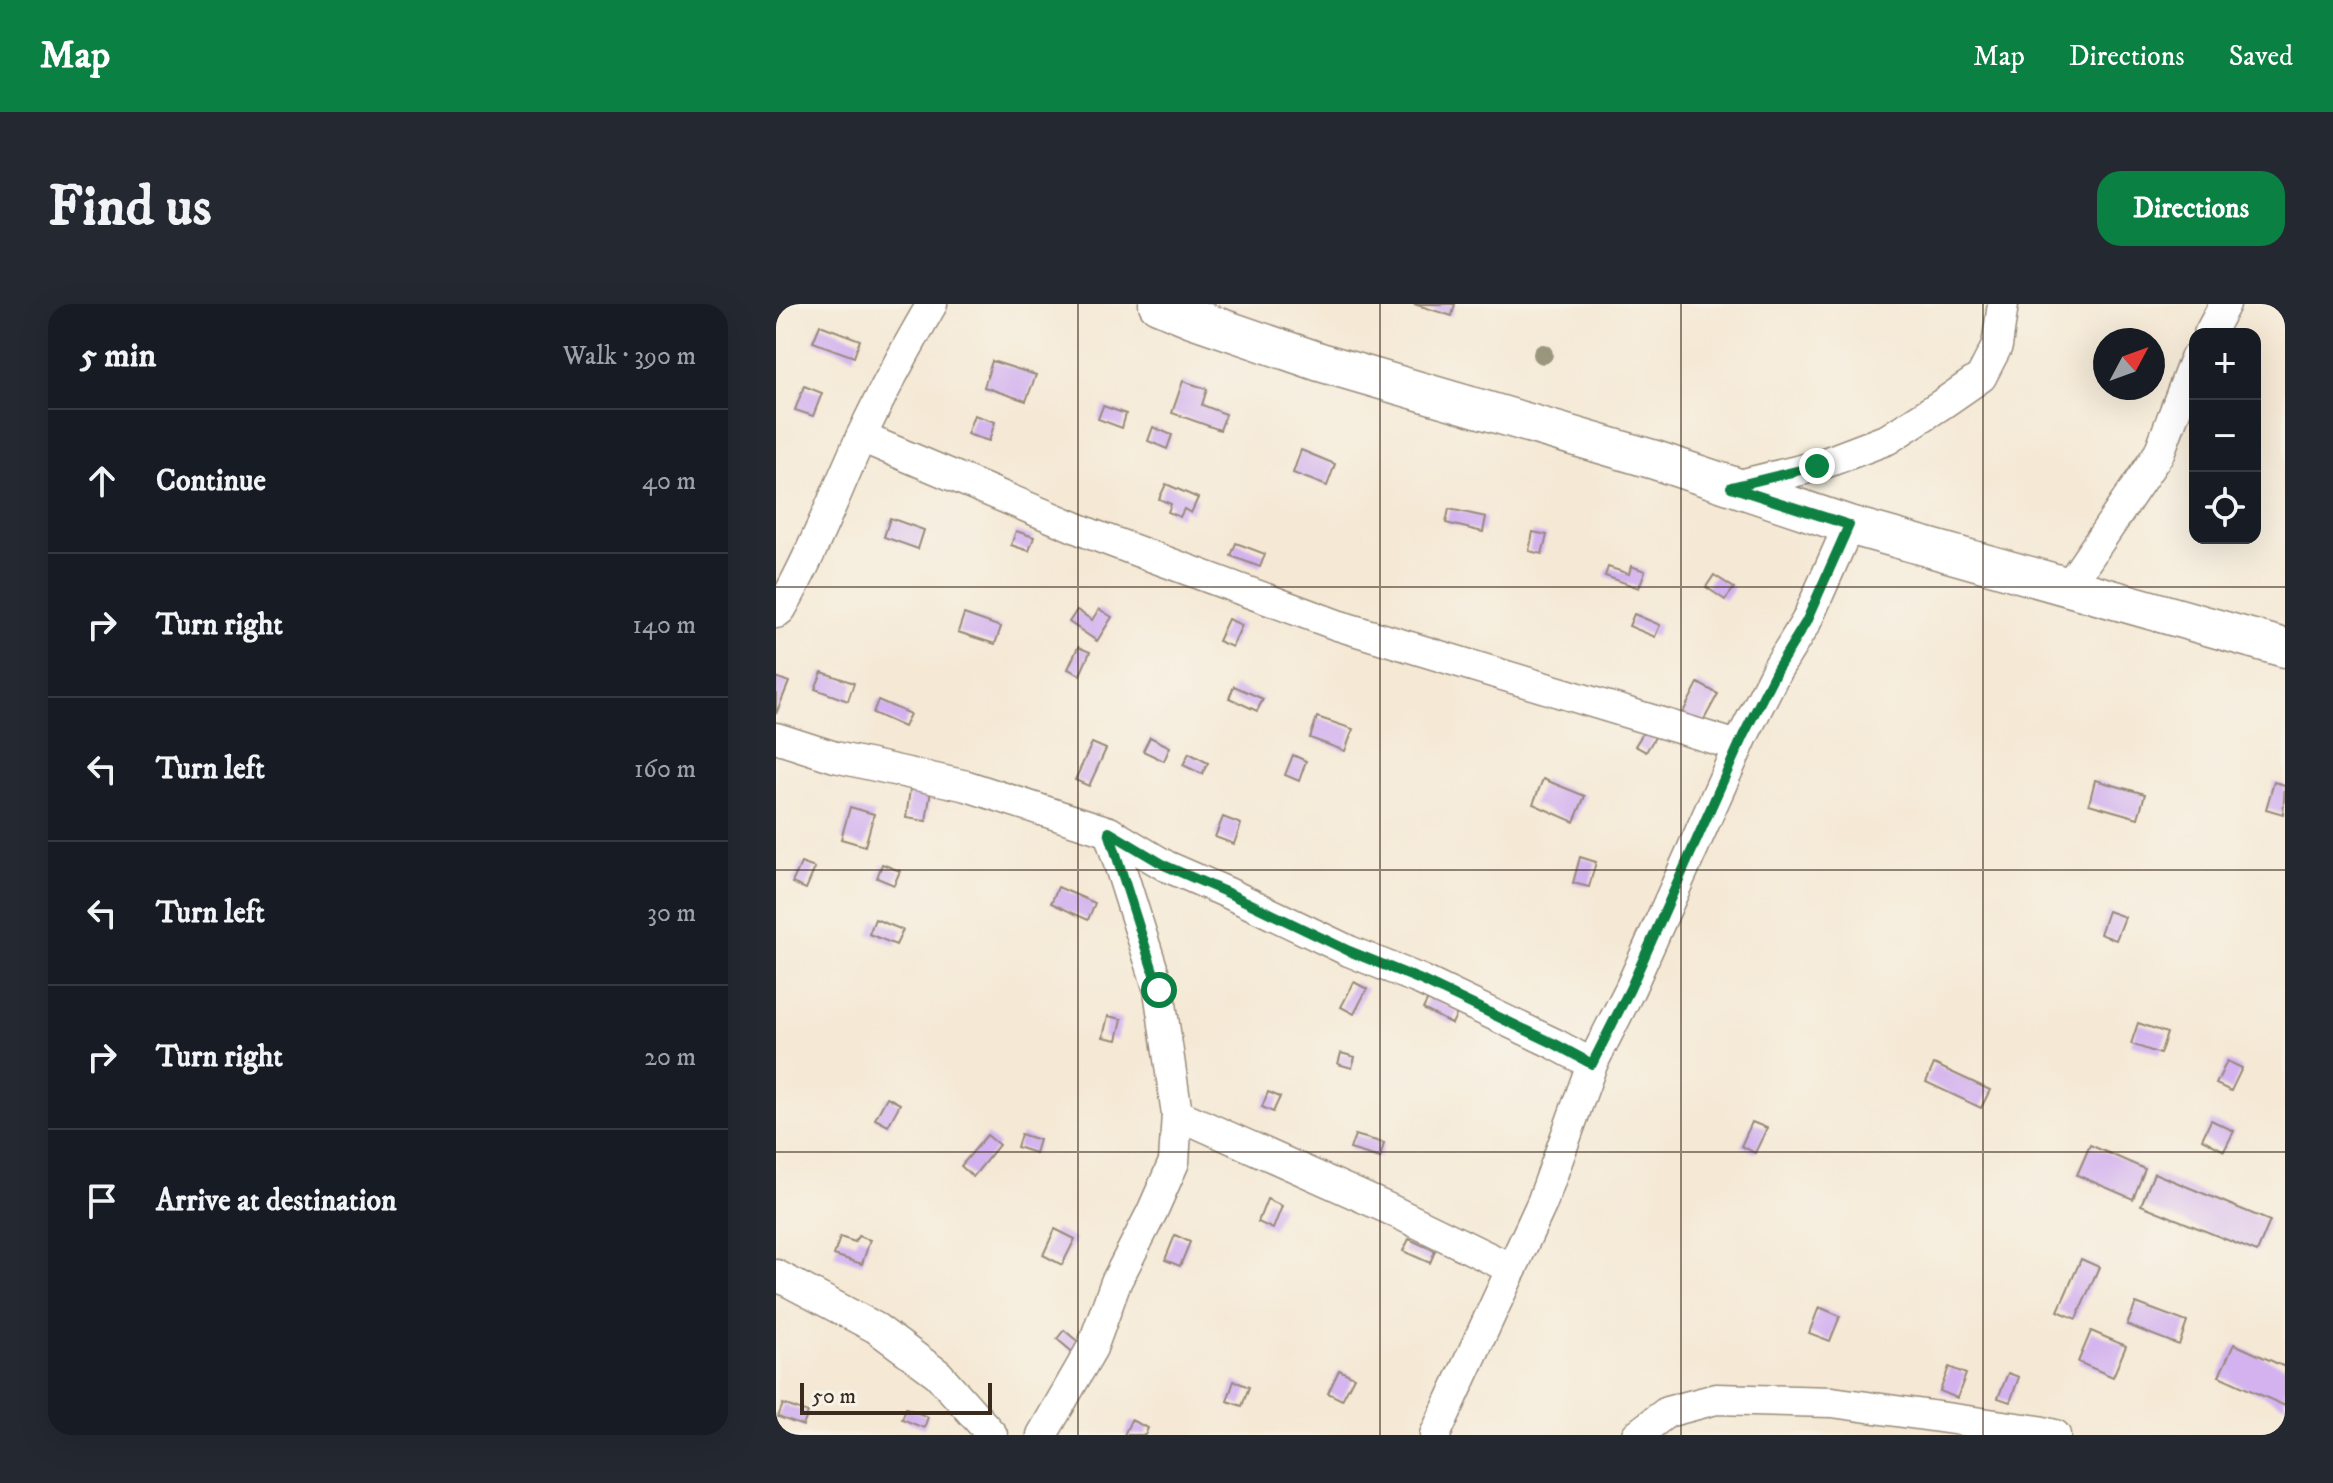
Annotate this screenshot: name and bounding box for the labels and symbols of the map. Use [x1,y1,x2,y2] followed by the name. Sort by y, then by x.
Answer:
[2093,328,2165,400] north arrow
[1799,448,1835,484] route end
[1141,972,1177,1008] route start
[800,1379,992,1415] scale bar

